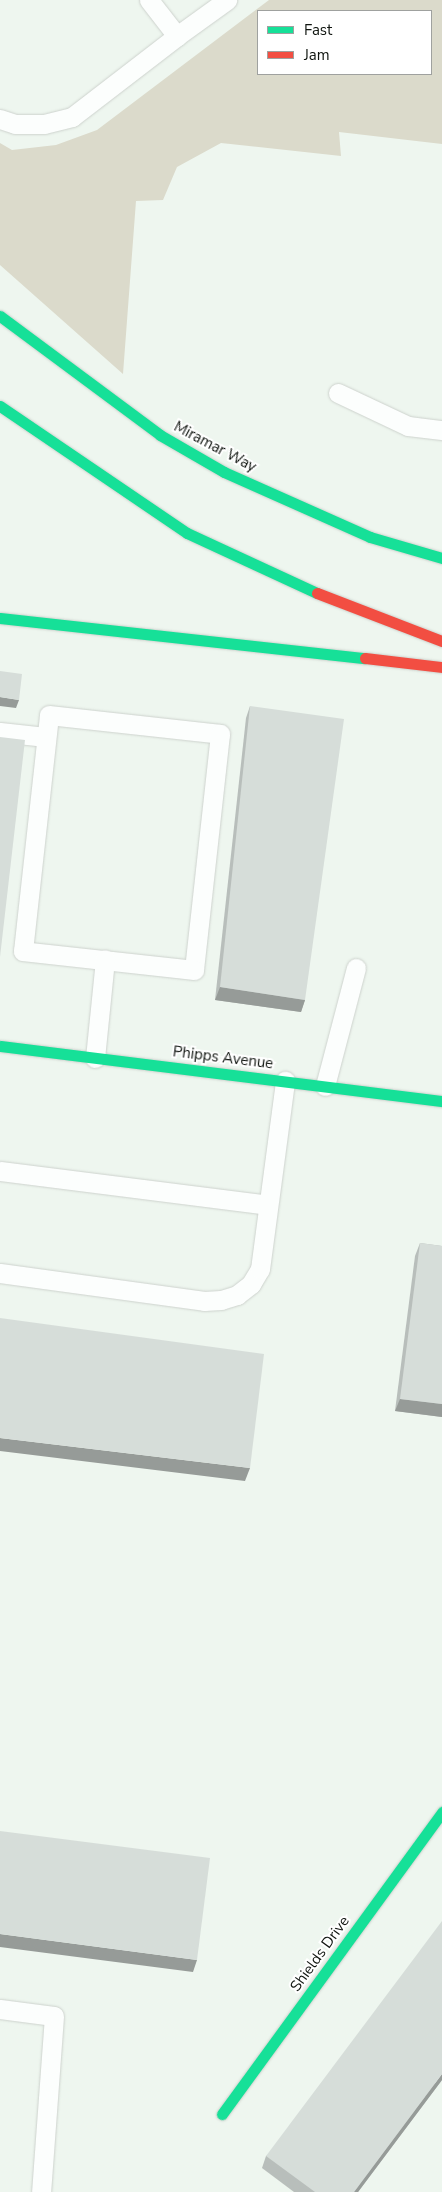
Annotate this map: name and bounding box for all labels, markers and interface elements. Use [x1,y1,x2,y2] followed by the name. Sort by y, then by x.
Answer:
[257,10,432,75] legend
[304,20,332,40] text: Fast
[304,45,330,65] text: Jam
[171,418,259,476] street label: Miramar Way
[172,1043,274,1073] street label: Phipps Avenue
[287,1913,353,1995] street label: Shields Drive

